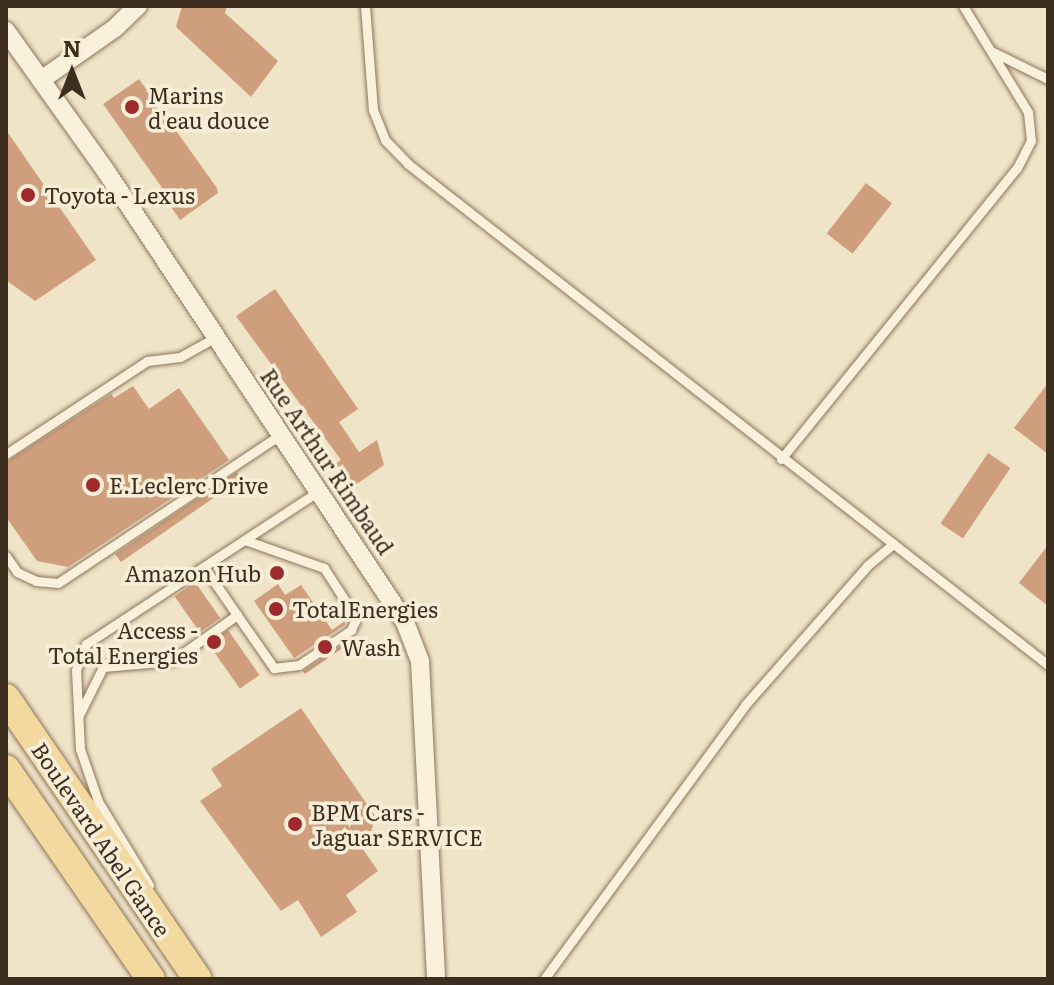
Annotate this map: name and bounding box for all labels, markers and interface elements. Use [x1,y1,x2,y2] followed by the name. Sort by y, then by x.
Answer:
[63,31,81,64] text: N
[32,32,112,112] north arrow
[148,81,269,132] place label: Marins d'eau douce
[123,98,141,116] marker: Marins d'eau douce
[44,182,195,208] place label: Toyota - Lexus
[19,186,37,204] marker: Toyota - Lexus
[256,363,400,559] street label: Rue Arthur Rimbaud
[109,472,268,498] place label: E.Leclerc Drive
[84,476,102,494] marker: E.Leclerc Drive
[125,560,261,586] place label: Amazon Hub
[268,564,286,582] marker: Amazon Hub
[292,596,438,622] place label: TotalEnergies
[267,600,285,618] marker: TotalEnergies
[48,616,198,668] place label: Access - Total Energies
[205,633,223,651] marker: Access - Total Energies
[341,634,401,660] place label: Wash
[316,638,334,656] marker: Wash
[27,737,177,941] street label: Boulevard Abel Gance
[311,798,483,850] place label: BPM Cars - Jaguar SERVICE
[286,815,304,833] marker: BPM Cars - Jaguar SERVICE

